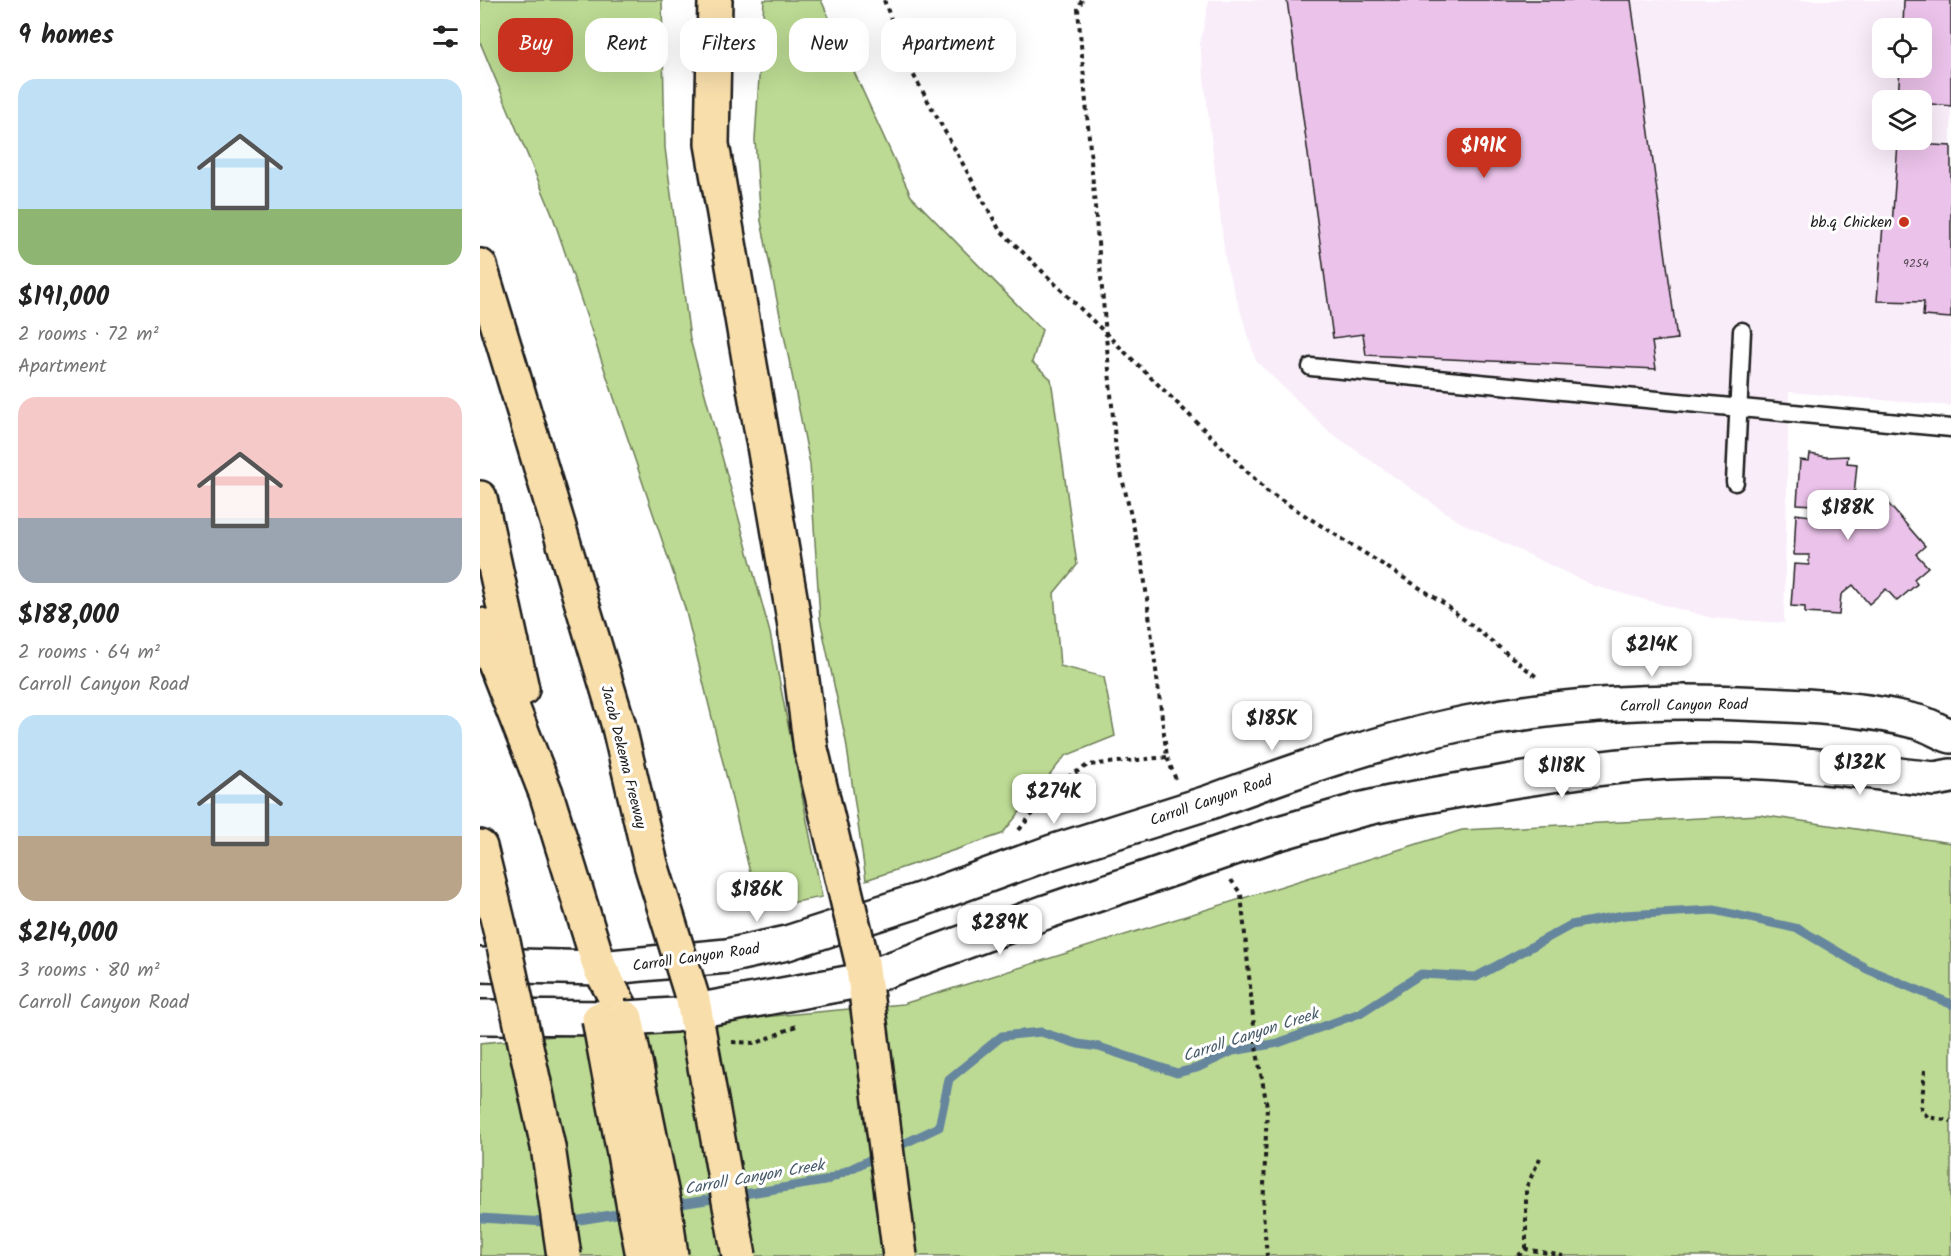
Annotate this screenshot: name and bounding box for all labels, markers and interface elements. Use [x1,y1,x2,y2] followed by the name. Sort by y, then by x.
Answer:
[18,15,114,57] text: 9 homes
[498,18,573,72] chip: Buy
[585,18,668,72] chip: Rent
[680,18,777,72] chip: Filters
[789,18,869,72] chip: New
[881,18,1016,72] chip: Apartment
[1872,18,1932,150] map controls
[1872,18,1932,78] button: locate
[429,20,462,53] icon: filters
[1872,90,1932,150] button: layers
[186,118,294,226] icon: home
[1442,128,1526,179] pin: $191K
[1461,131,1507,163] text: $191K
[1811,211,1892,235] place label: bb.q Chicken
[1897,215,1911,229] marker: bb.q Chicken
[1903,254,1929,273] house number: 9254
[18,277,109,319] text: $191,000
[18,319,159,351] text: 2 rooms · 72 m²
[18,351,107,383] text: Apartment
[186,436,294,544] icon: home
[1806,490,1890,541] pin: $188K
[1821,493,1875,525] text: $188K
[18,595,119,637] text: $188,000
[1610,627,1694,678] pin: $214K
[1626,630,1678,662] text: $214K
[18,637,160,669] text: 2 rooms · 64 m²
[18,669,189,701] text: Carroll Canyon Road
[594,683,653,832] street label: Jacob Dekema Freeway
[1620,693,1749,719] street label: Carroll Canyon Road
[1230,701,1314,752] pin: $185K
[1246,704,1298,736] text: $185K
[1818,745,1902,796] pin: $132K
[1520,748,1604,799] pin: $118K
[1834,748,1886,780] text: $132K
[1538,751,1586,783] text: $118K
[186,754,294,862] icon: home
[1147,769,1276,833] street label: Carroll Canyon Road
[1012,774,1096,825] pin: $274K
[1026,777,1082,809] text: $274K
[715,872,799,923] pin: $186K
[731,875,783,907] text: $186K
[958,905,1042,956] pin: $289K
[971,908,1029,940] text: $289K
[18,913,117,955] text: $214,000
[631,937,762,979] street label: Carroll Canyon Road
[18,955,160,987] text: 3 rooms · 80 m²
[18,987,189,1019] text: Carroll Canyon Road
[1179,1001,1324,1069] water label: Carroll Canyon Creek
[683,1152,828,1202] water label: Carroll Canyon Creek

